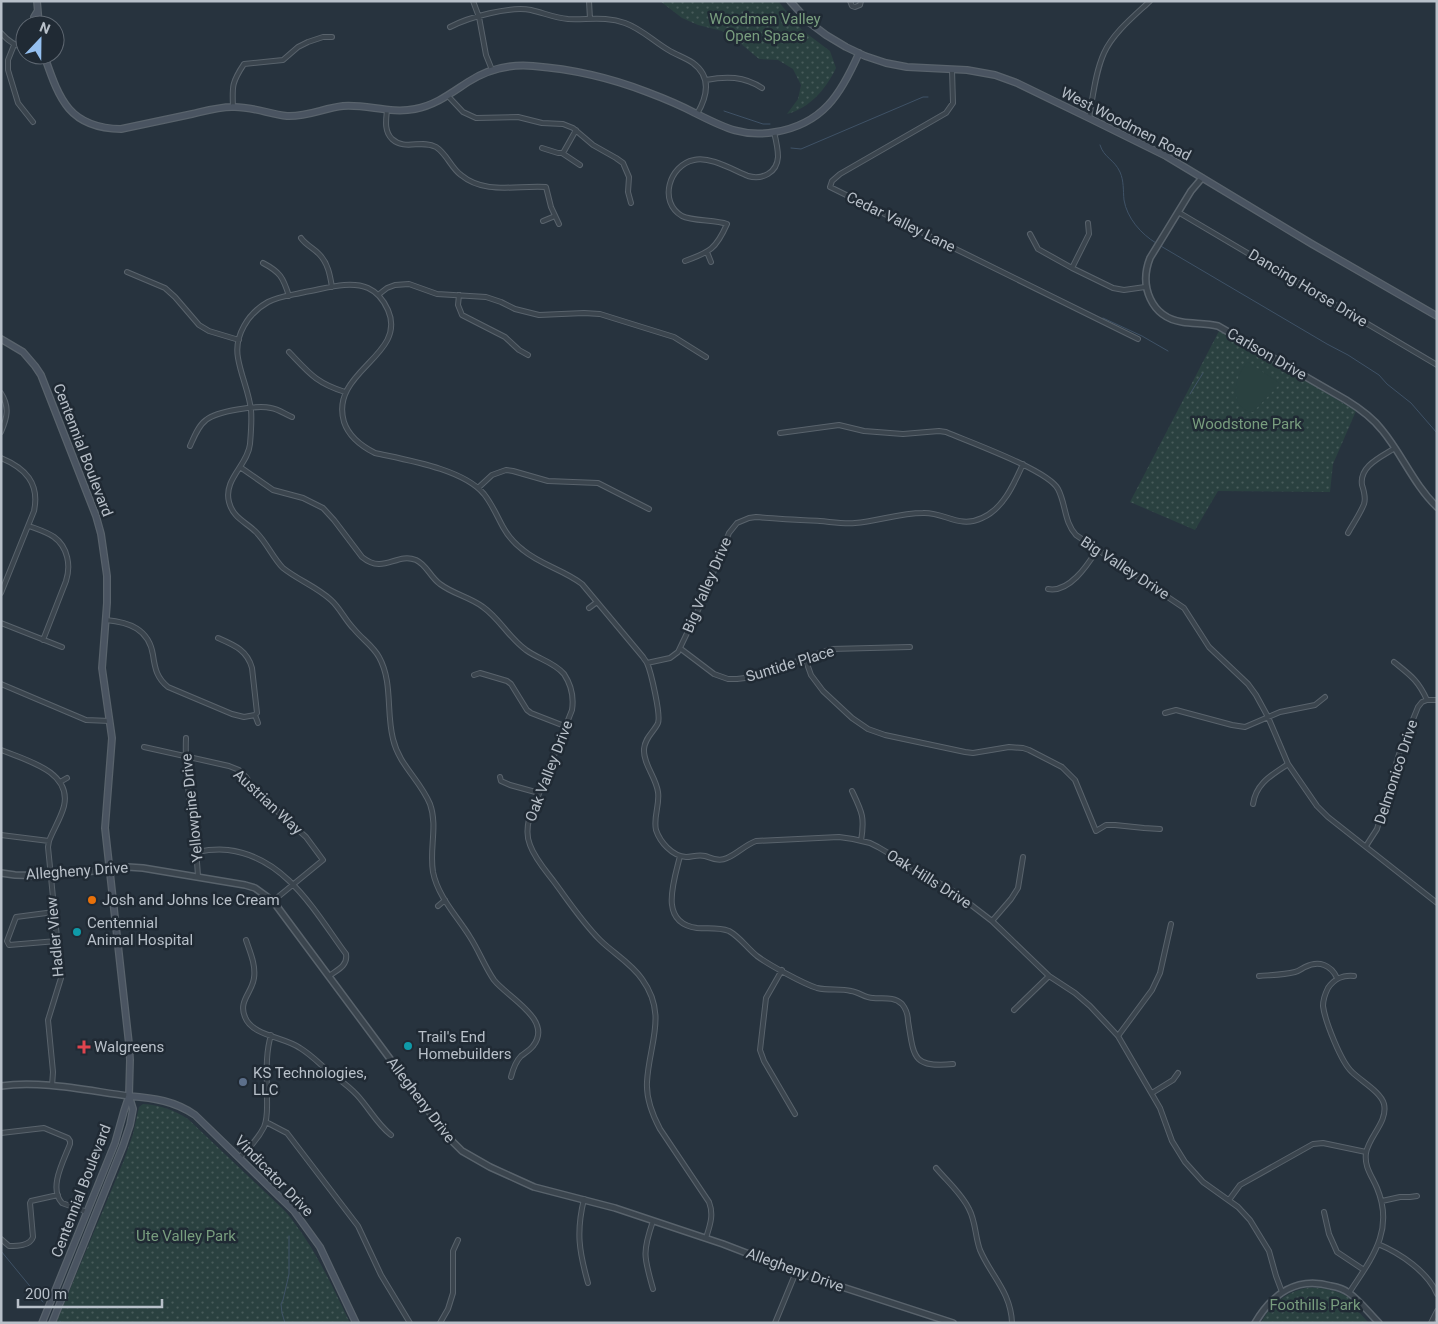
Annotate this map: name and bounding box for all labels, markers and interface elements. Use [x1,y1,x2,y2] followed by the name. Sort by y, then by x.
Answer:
[709,10,821,45] park label: Woodmen Valley Open Space
[15,15,65,65] north arrow
[37,19,52,37] text: N
[1058,83,1194,165] street label: West Woodmen Road
[844,188,958,256] street label: Cedar Valley Lane
[1245,245,1371,331] street label: Dancing Horse Drive
[1224,324,1310,384] street label: Carlson Drive
[49,381,117,519] street label: Centennial Boulevard
[1192,415,1302,433] park label: Woodstone Park
[1077,533,1173,603] street label: Big Valley Drive
[679,534,735,636] street label: Big Valley Drive
[744,642,836,686] street label: Suntide Place
[1371,717,1421,827] street label: Delmonico Drive
[521,718,577,824] street label: Oak Valley Drive
[177,753,207,863] street label: Yellowpine Drive
[230,766,306,838] street label: Austrian Way
[883,846,975,912] street label: Oak Hills Drive
[25,858,129,884] street label: Allegheny Drive
[102,891,280,909] place label: Josh and Johns Ice Cream
[86,894,98,906] marker: Josh and Johns Ice Cream
[43,896,67,978] street label: Hadler View
[87,914,193,949] place label: Centennial Animal Hospital
[71,926,83,938] marker: Centennial Animal Hospital
[418,1028,512,1063] place label: Trail's End Homebuilders
[94,1038,164,1056] place label: Walgreens
[402,1040,414,1052] marker: Trail's End Homebuilders
[78,1041,90,1053] marker: Walgreens
[383,1054,459,1146] street label: Allegheny Drive
[253,1064,367,1099] place label: KS Technologies, LLC
[237,1076,249,1088] marker: KS Technologies, LLC
[47,1122,115,1260] street label: Centennial Boulevard
[231,1132,317,1220] street label: Vindicator Drive
[136,1227,236,1245] park label: Ute Valley Park
[744,1244,846,1296] street label: Allegheny Drive
[18,1276,161,1308] scale bar
[25,1285,67,1303] text: 200 m
[1269,1296,1361,1314] park label: Foothills Park

